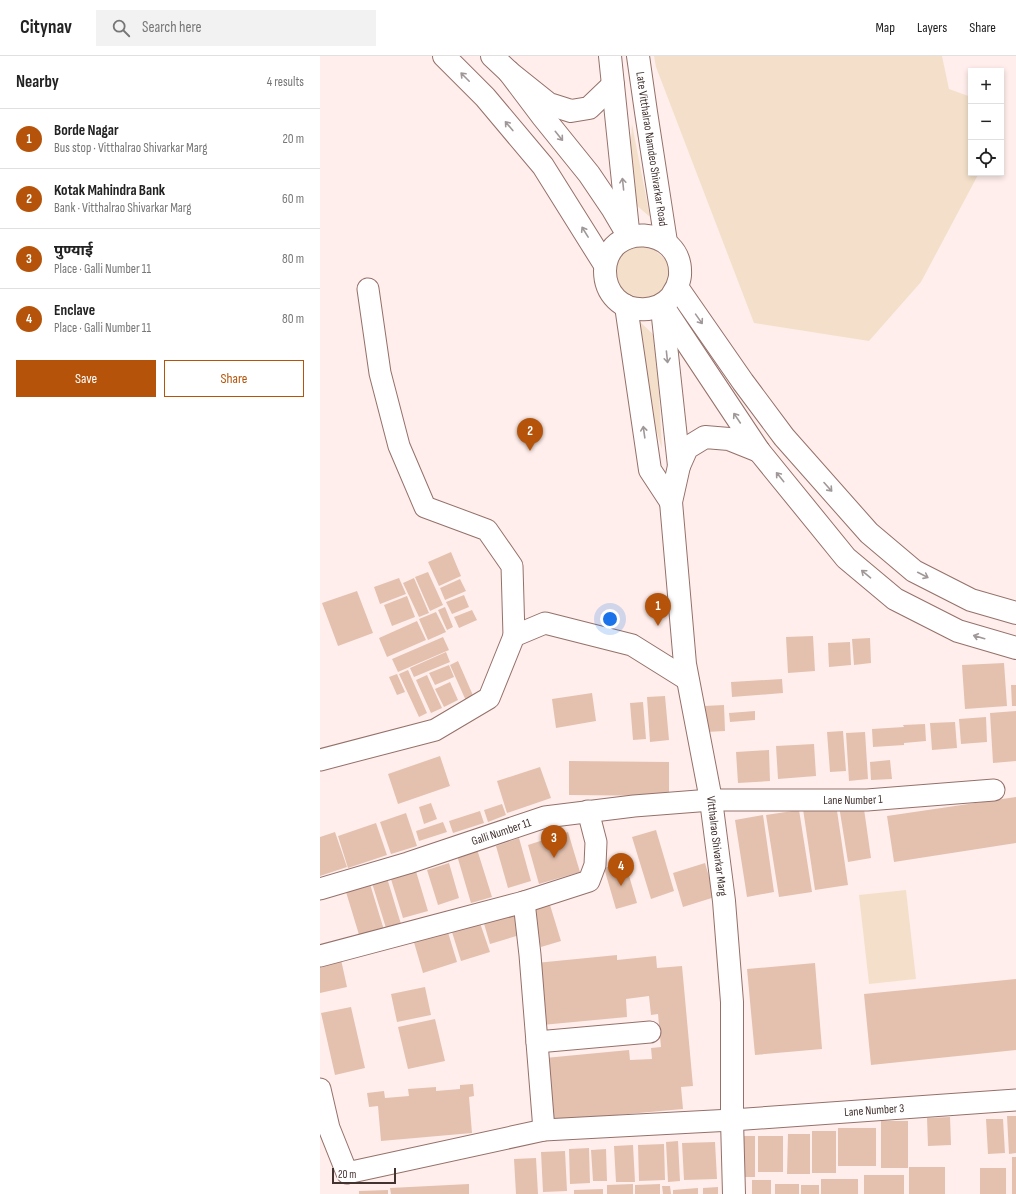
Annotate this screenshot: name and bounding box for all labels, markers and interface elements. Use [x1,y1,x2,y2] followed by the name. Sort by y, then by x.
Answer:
[96,10,376,46] search box
[20,16,72,39] text: Citynav
[110,17,132,39] icon: search
[142,18,202,37] text: Search here
[875,19,895,36] text: Map
[917,19,947,36] text: Layers
[969,19,996,36] text: Share
[968,68,1004,176] map controls
[968,68,1004,104] button: +
[632,71,670,227] street label: Late Vitthalrao Namdeo Shivarkar Road
[16,72,59,92] text: Nearby
[460,72,470,82] one-way arrow
[267,74,304,90] text: 4 results
[968,104,1004,140] button: −
[54,121,119,140] text: Borde Nagar
[505,121,514,131] one-way arrow
[26,131,32,147] text: 1
[282,131,304,147] text: 20 m
[554,131,563,142] one-way arrow
[54,140,207,156] text: Bus stop · Vitthalrao Shivarkar Marg
[968,140,1004,176] button: locate
[619,178,627,191] one-way arrow
[54,181,165,200] text: Kotak Mahindra Bank
[26,191,32,207] text: 2
[282,191,304,207] text: 60 m
[54,200,191,216] text: Bank · Vitthalrao Shivarkar Marg
[581,227,589,238] one-way arrow
[54,241,93,260] text: पुण्याई
[26,251,32,267] text: 3
[282,251,304,267] text: 80 m
[54,261,151,277] text: Place · Galli Number 11
[54,301,95,320] text: Enclave
[26,311,32,327] text: 4
[282,311,304,327] text: 80 m
[695,313,703,324] one-way arrow
[54,320,151,336] text: Place · Galli Number 11
[664,350,671,363] one-way arrow
[16,360,156,397] button: Save
[164,360,304,397] button: Share
[733,413,741,424] one-way arrow
[517,418,543,451] pin: 2
[640,425,648,438] one-way arrow
[776,471,785,482] one-way arrow
[824,482,833,492] one-way arrow
[861,570,871,579] one-way arrow
[917,572,929,579] one-way arrow
[645,593,671,626] pin: 1
[600,609,620,629] your location
[972,633,985,640] one-way arrow
[823,792,884,808] street label: Lane Number 1
[703,795,730,897] street label: Vitthalrao Shivarkar Marg
[470,815,534,849] street label: Galli Number 11
[541,825,567,858] pin: 3
[608,853,634,886] pin: 4
[844,1101,905,1120] street label: Lane Number 3
[332,1166,396,1185] scale bar
[338,1168,356,1181] text: 20 m

